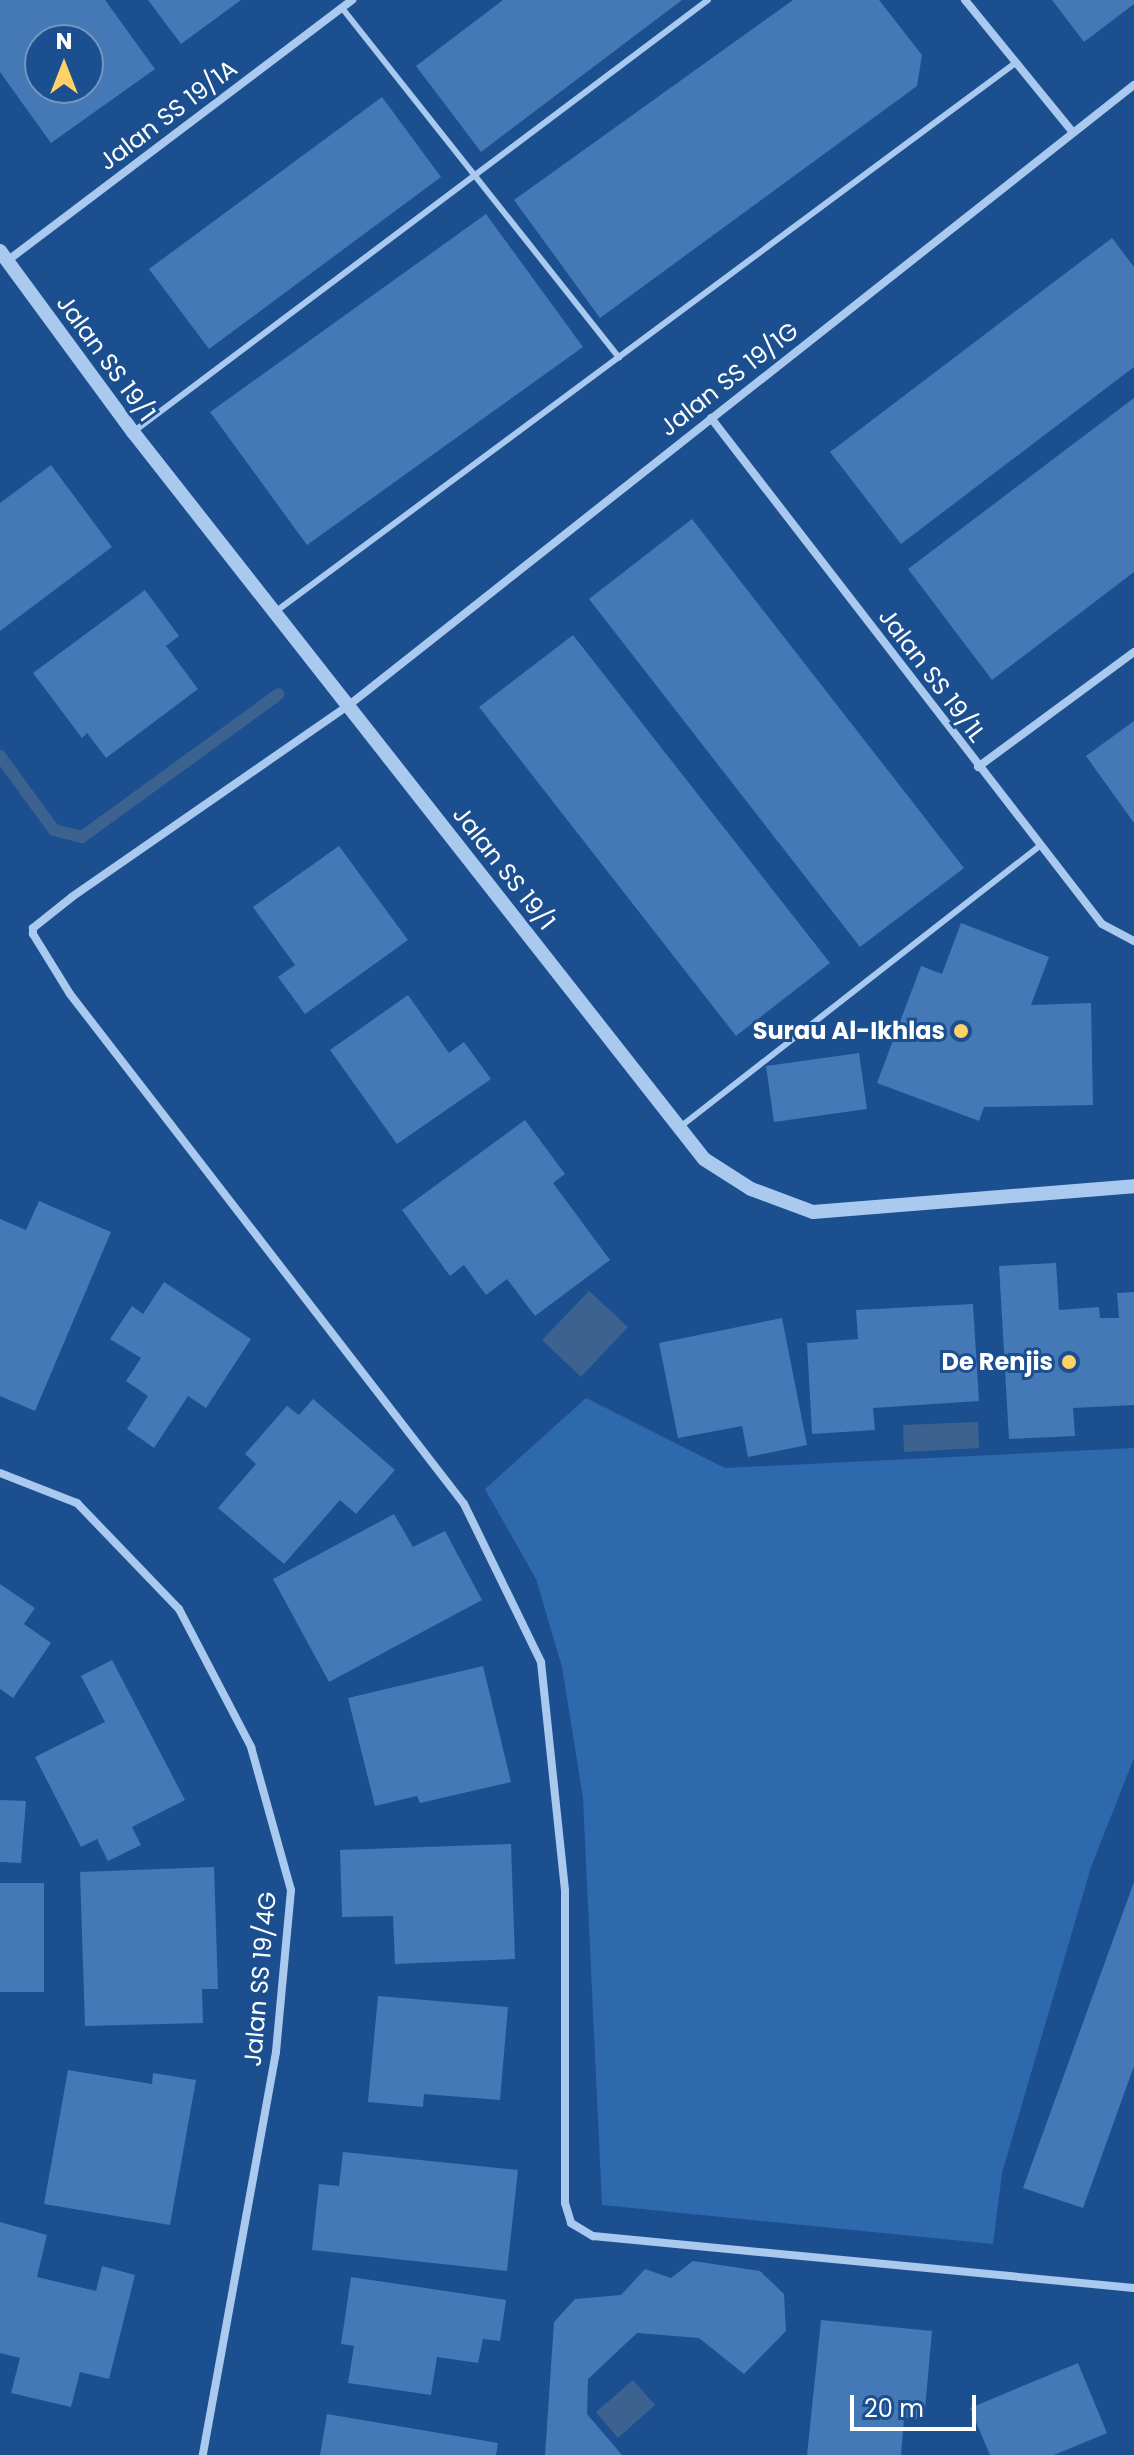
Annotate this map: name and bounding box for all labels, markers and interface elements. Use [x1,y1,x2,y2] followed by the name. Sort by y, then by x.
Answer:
[24,24,104,104] north arrow
[56,26,72,57] text: N
[93,54,243,176] street label: Jalan SS 19/1A
[50,289,162,427] street label: Jalan SS 19/1
[654,316,804,442] street label: Jalan SS 19/1G
[872,603,992,747] street label: Jalan SS 19/1L
[447,800,561,936] street label: Jalan SS 19/1
[753,1017,945,1045] place label: Surau Al-Ikhlas
[952,1022,970,1040] marker: Surau Al-Ikhlas
[942,1348,1053,1376] place label: De Renjis
[1060,1353,1078,1371] marker: De Renjis
[238,1890,282,2068] street label: Jalan SS 19/4G
[854,2379,980,2429] scale bar
[864,2392,924,2425] text: 20 m

